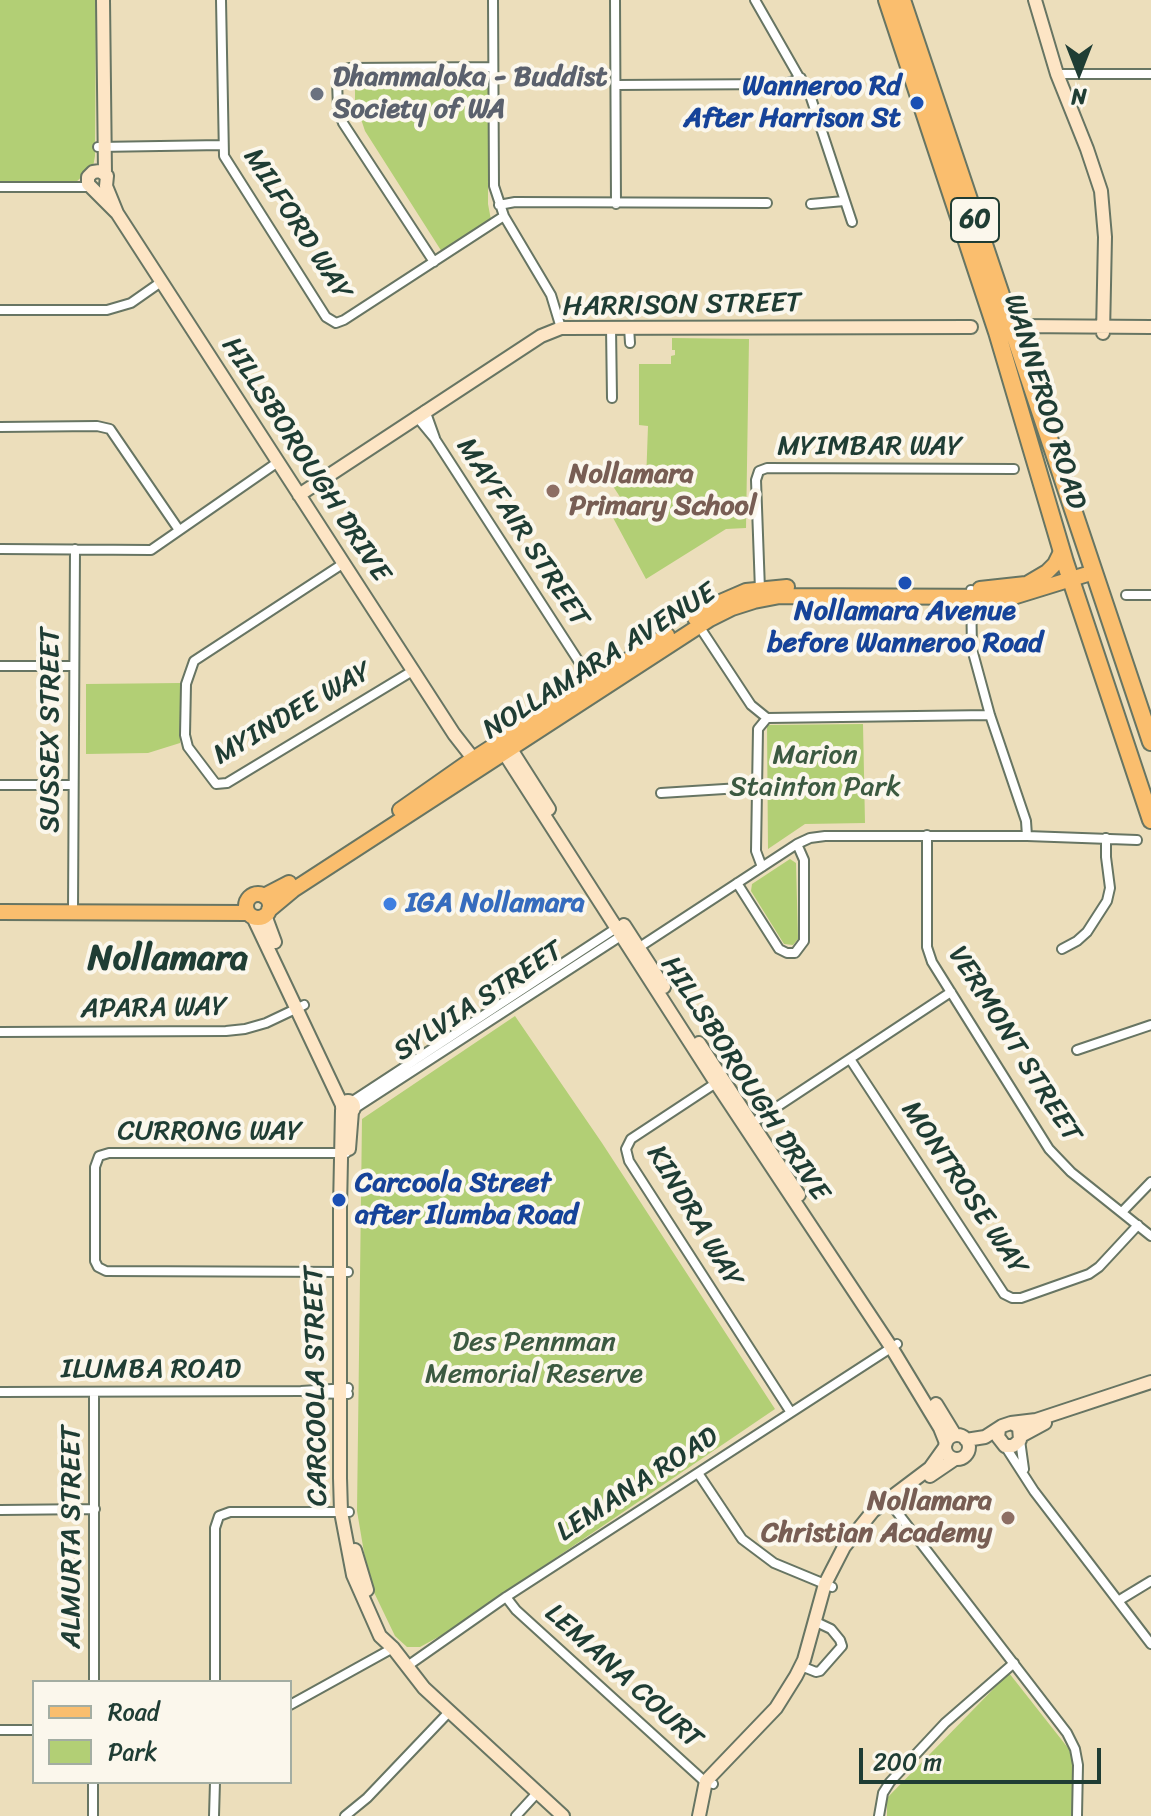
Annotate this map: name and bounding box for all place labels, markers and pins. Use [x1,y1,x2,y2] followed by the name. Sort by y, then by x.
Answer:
[333,61,607,127] place label: Dhammaloka - Buddist Society of WA
[684,70,901,136] place label: Wanneroo Rd After Harrison St
[308,85,326,103] marker: Dhammaloka - Buddist Society of WA
[908,94,926,112] marker: Wanneroo Rd After Harrison St
[569,458,757,524] place label: Nollamara Primary School
[544,482,562,500] marker: Nollamara Primary School
[896,574,914,592] marker: Nollamara Avenue before Wanneroo Road
[767,595,1043,661] place label: Nollamara Avenue before Wanneroo Road
[406,887,585,921] place label: IGA Nollamara
[381,895,399,913] marker: IGA Nollamara
[355,1167,578,1233] place label: Carcoola Street after Ilumba Road
[330,1191,348,1209] marker: Carcoola Street after Ilumba Road
[761,1485,992,1551] place label: Nollamara Christian Academy
[999,1509,1017,1527] marker: Nollamara Christian Academy

